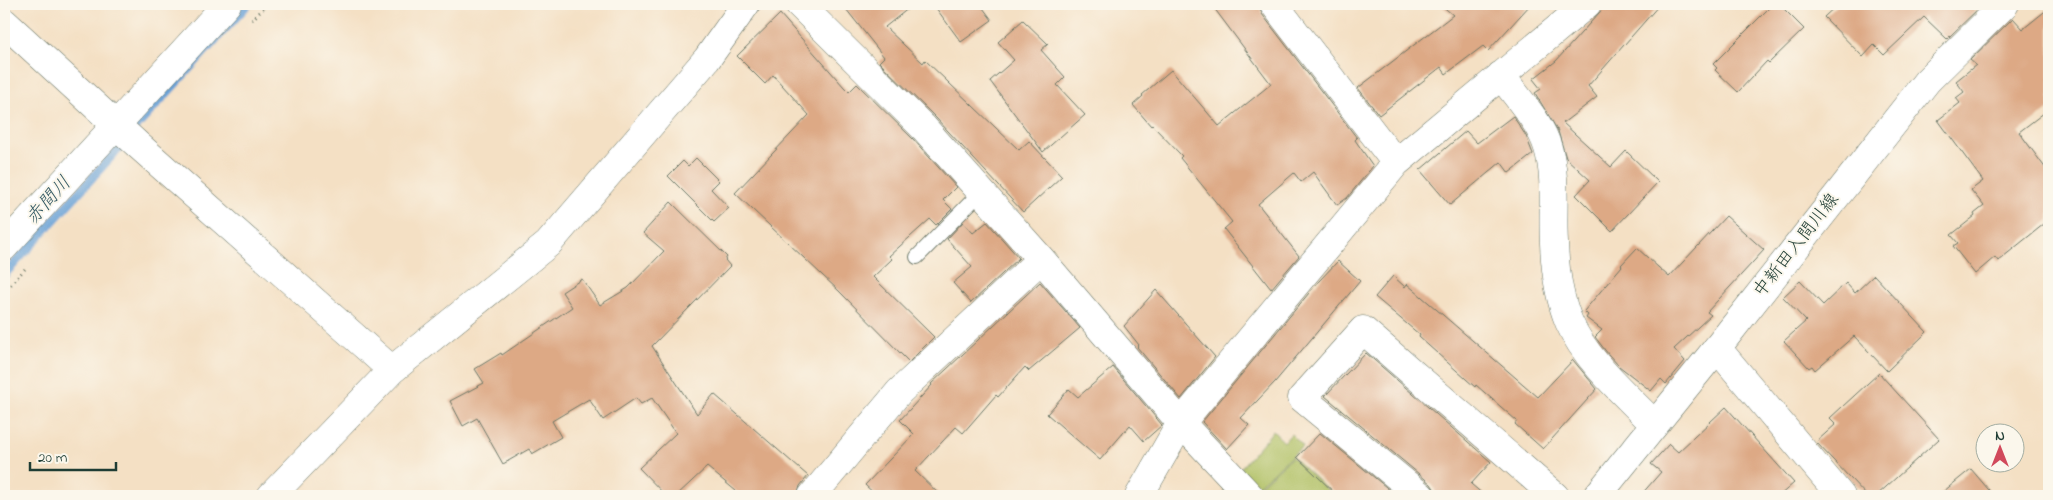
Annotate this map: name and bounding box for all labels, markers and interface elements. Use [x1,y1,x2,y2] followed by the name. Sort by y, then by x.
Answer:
[20,171,78,231] water label: 赤間川
[1748,188,1846,304] street label: 中新田入間川線
[1976,422,2026,472] north arrow
[1995,426,2005,447] text: N
[30,440,116,472] scale bar
[38,447,68,469] text: 20 m

